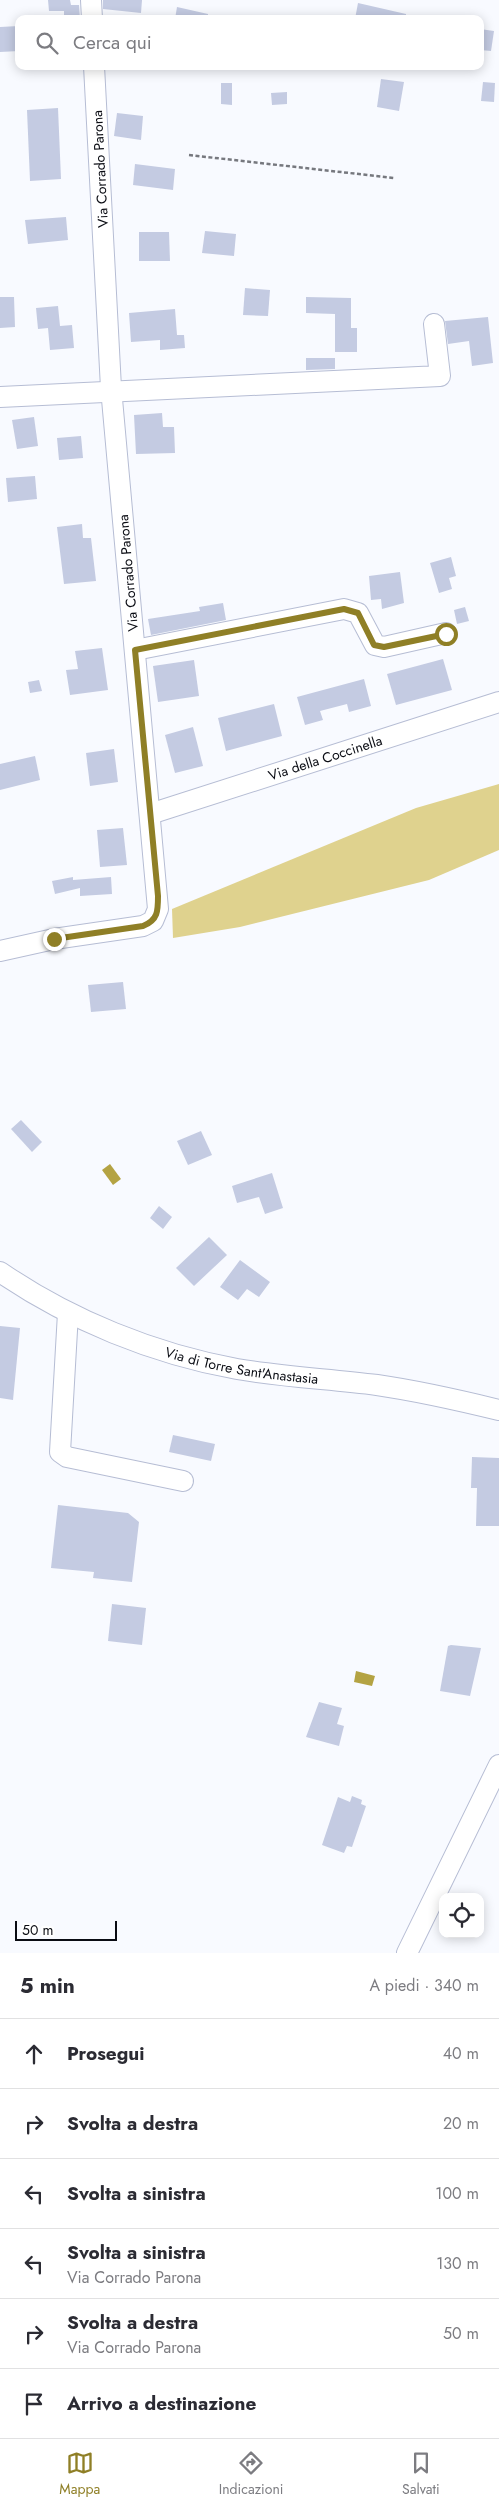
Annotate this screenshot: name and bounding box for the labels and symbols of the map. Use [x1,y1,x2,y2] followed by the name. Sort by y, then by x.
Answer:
[87,110,113,228] street label: Via Corrado Parona
[113,514,143,632] street label: Via Corrado Parona
[435,623,458,646] route start
[266,730,385,785] street label: Via della Coccinella
[43,928,66,951] route end
[163,1342,319,1389] street label: Via di Torre Sant'Anastasia
[15,1918,118,1941] scale bar

